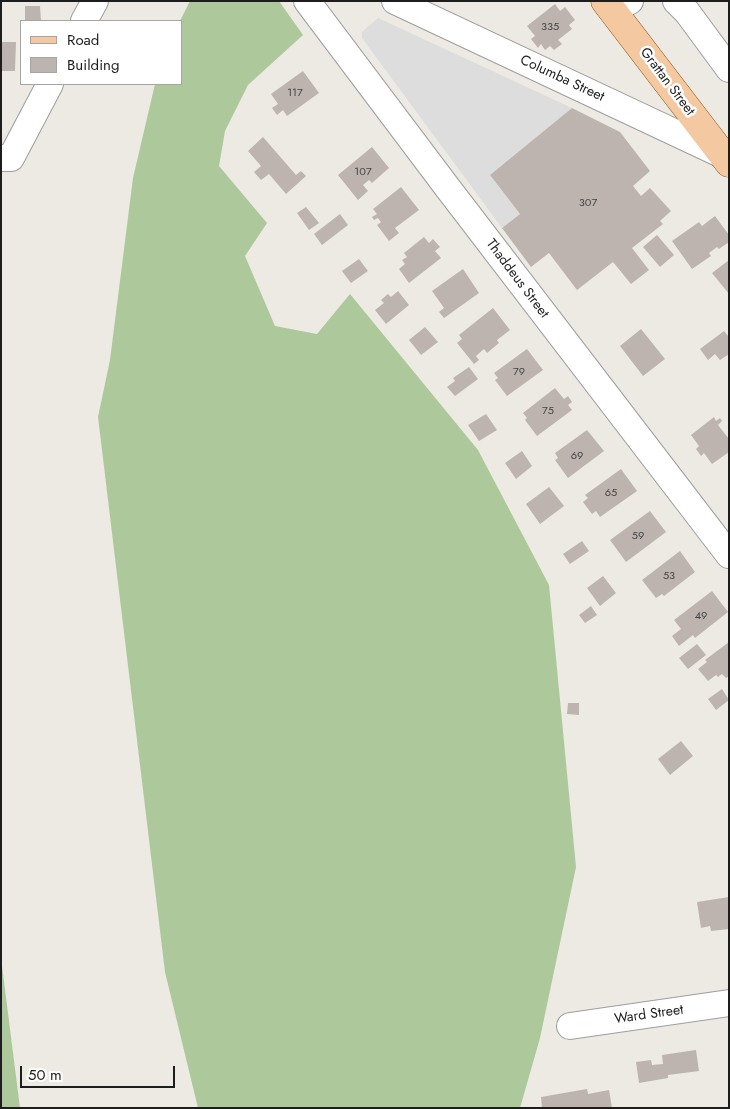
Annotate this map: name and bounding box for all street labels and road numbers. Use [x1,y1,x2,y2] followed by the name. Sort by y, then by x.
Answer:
[636,45,698,119] street label: Grattan Street
[517,52,607,106] street label: Columba Street
[482,236,552,322] street label: Thaddeus Street
[613,1002,685,1028] street label: Ward Street

